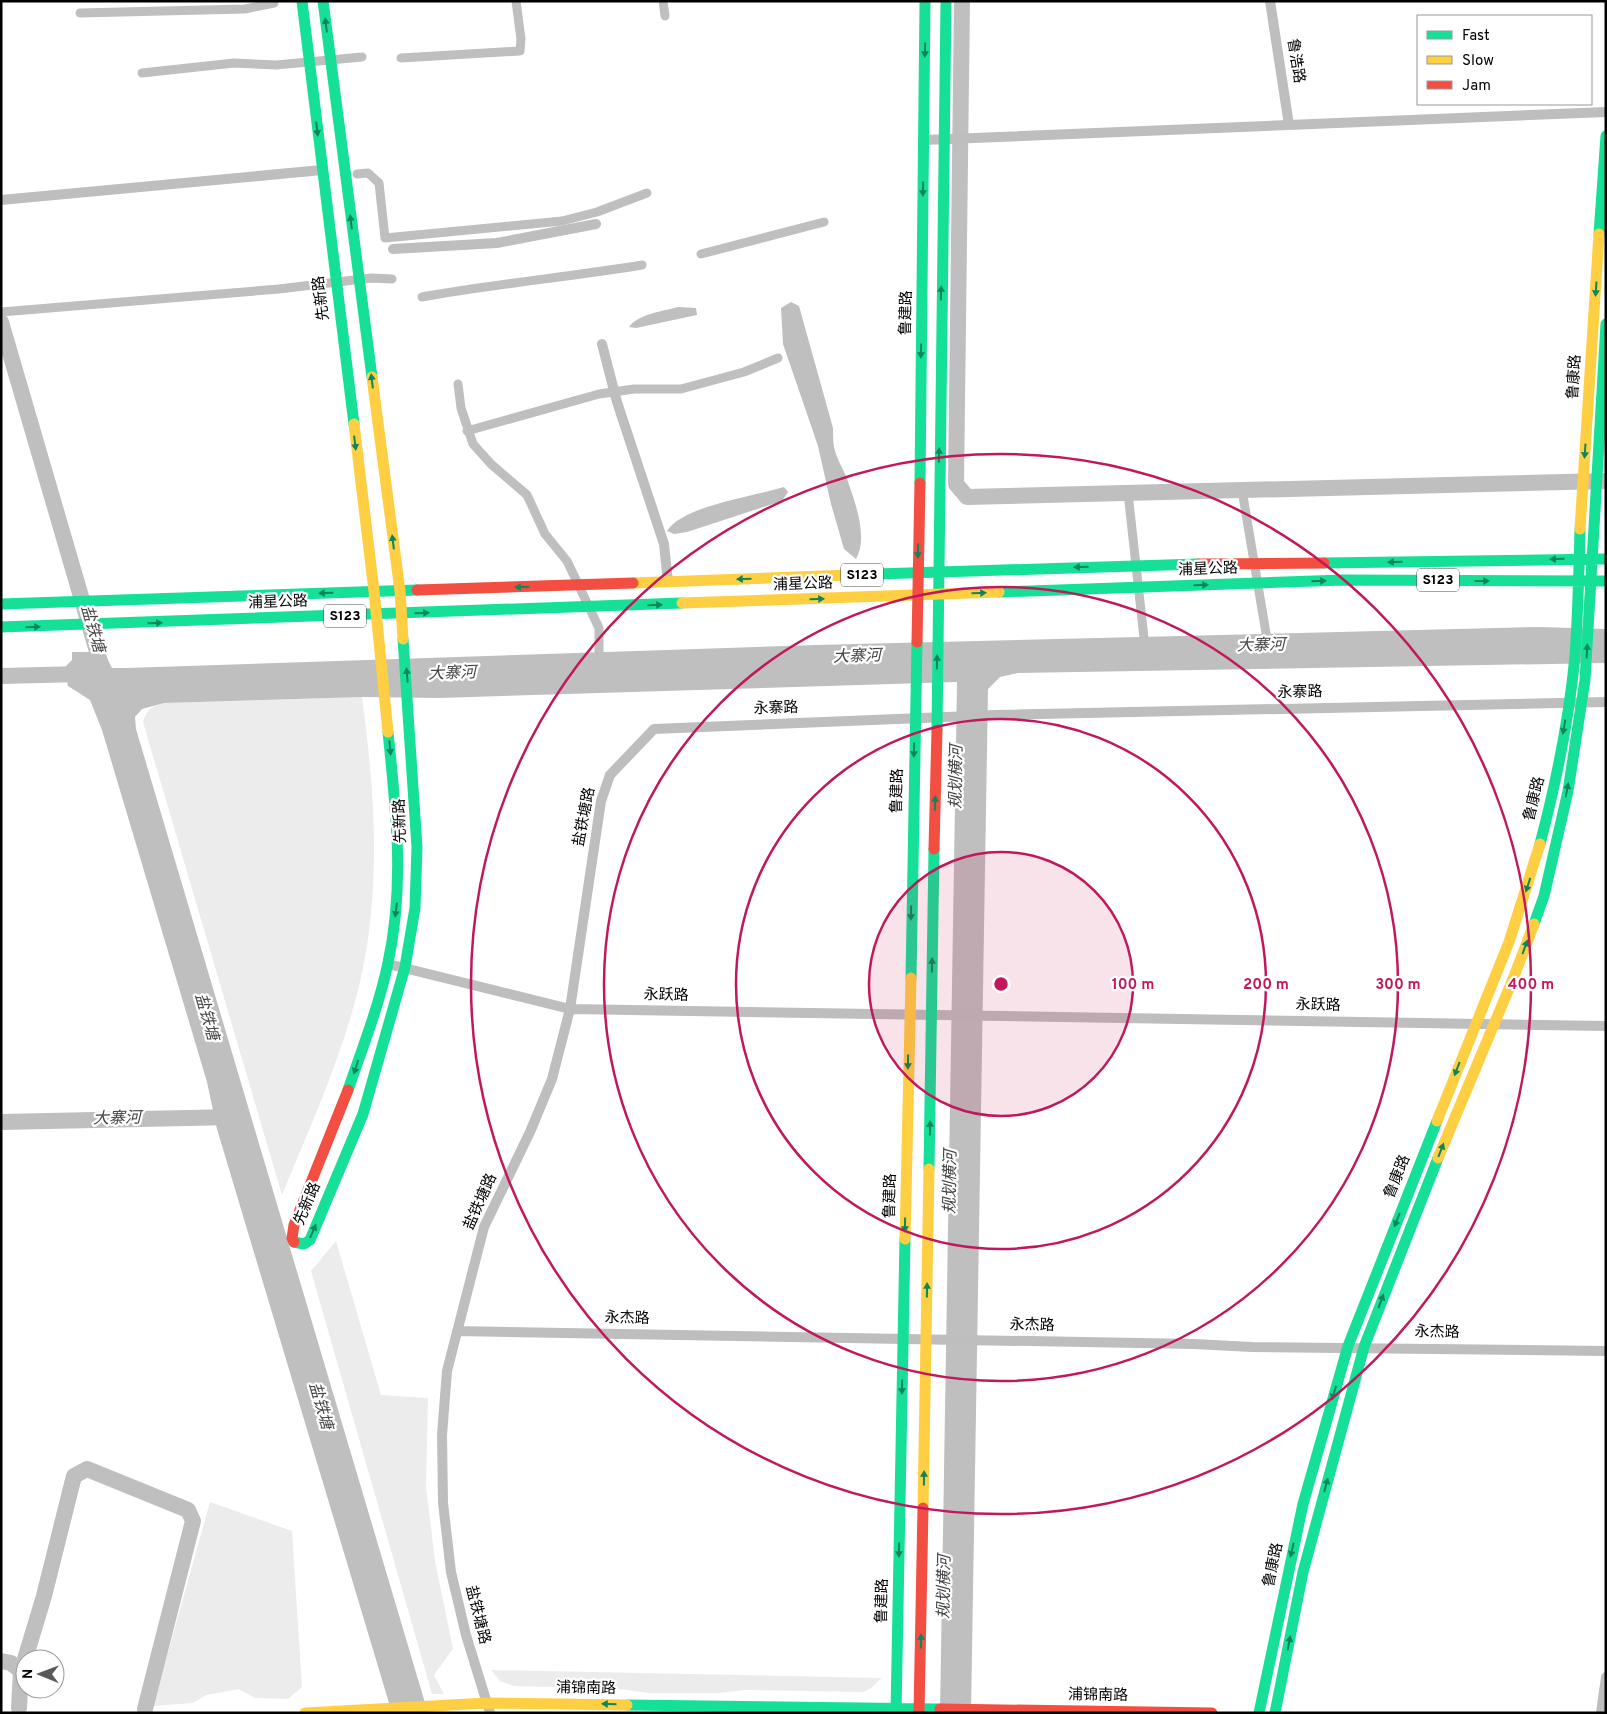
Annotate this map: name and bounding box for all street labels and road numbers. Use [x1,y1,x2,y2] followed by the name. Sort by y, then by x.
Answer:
[1282,37,1308,85] street label: 鲁浩路
[310,275,334,321] street label: 先新路
[897,290,917,336] street label: 鲁建路
[1564,354,1586,400] street label: 鲁康路
[1178,558,1238,581] street label: 浦星公路
[841,564,883,586] road number: S123
[1417,568,1459,592] road number: S123
[773,573,833,596] street label: 浦星公路
[248,591,308,614] street label: 浦星公路
[324,604,366,628] road number: S123
[1277,683,1323,703] street label: 永寨路
[753,699,799,719] street label: 永寨路
[888,768,908,814] street label: 鲁建路
[1520,775,1550,823] street label: 鲁康路
[569,786,600,848] street label: 盐铁塘路
[391,798,411,844] street label: 先新路
[643,986,689,1006] street label: 永跃路
[1295,996,1341,1016] street label: 永跃路
[1381,1153,1415,1201] street label: 鲁康路
[459,1170,502,1233] street label: 盐铁塘路
[881,1173,901,1219] street label: 鲁建路
[290,1180,326,1228] street label: 先新路
[604,1309,650,1329] street label: 永杰路
[1009,1316,1055,1336] street label: 永杰路
[1414,1323,1460,1343] street label: 永杰路
[1260,1541,1288,1589] street label: 鲁康路
[873,1578,893,1624] street label: 鲁建路
[461,1583,494,1646] street label: 盐铁塘路
[556,1678,616,1699] street label: 浦锦南路
[1068,1685,1128,1706] street label: 浦锦南路

